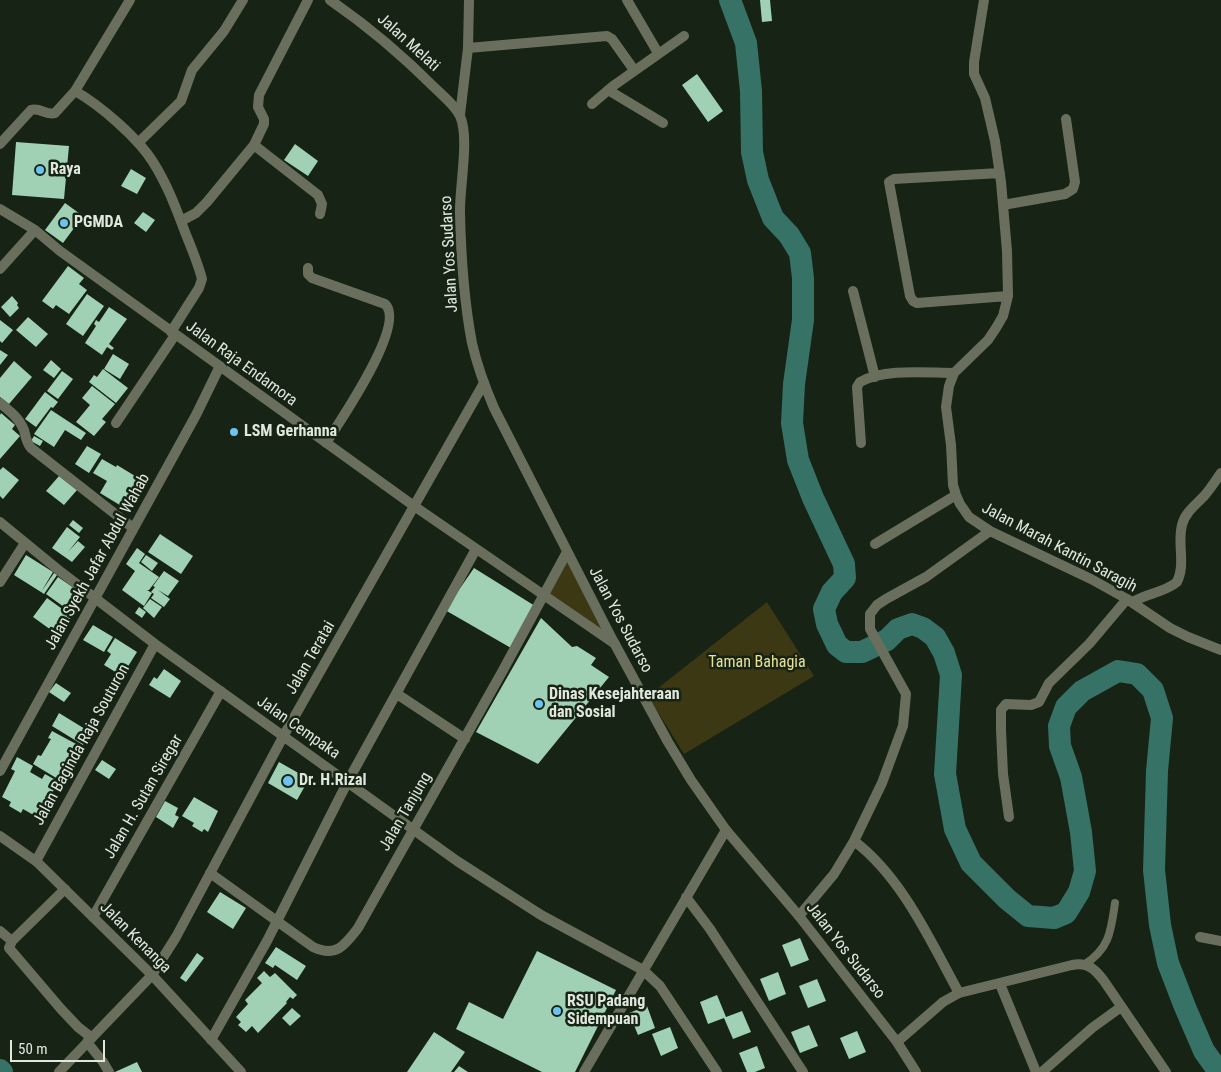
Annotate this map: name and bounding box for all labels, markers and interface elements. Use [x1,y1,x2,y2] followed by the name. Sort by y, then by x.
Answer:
[373,10,443,76] street label: Jalan Melati
[50,160,81,180] place label: Raya
[34,164,46,176] marker: Raya
[437,195,463,313] street label: Jalan Yos Sudarso
[74,213,123,233] place label: PGMDA
[58,217,70,229] marker: PGMDA
[182,317,300,411] street label: Jalan Raja Endamora
[244,422,337,442] place label: LSM Gerhanna
[228,426,240,438] marker: LSM Gerhanna
[41,470,155,654] street label: Jalan Syekh Jafar Abdul Wahab
[978,499,1140,597] street label: Jalan Marah Kantin Saragih
[584,564,656,676] street label: Jalan Yos Sudarso
[282,618,340,698] street label: Jalan Teratai
[708,653,806,673] park label: Taman Bahagia
[30,661,134,829] street label: Jalan Baginda Raja Souturon
[549,685,680,723] place label: Dinas Kesejahteraan dan Sosial
[253,692,343,764] street label: Jalan Cempaka
[533,698,545,710] marker: Dinas Kesejahteraan dan Sosial
[101,731,187,863] street label: Jalan H. Sutan Siregar
[376,769,436,855] street label: Jalan Tanjung
[299,771,366,791] place label: Dr. H.Rizal
[281,774,295,788] marker: Dr. H.Rizal
[95,898,175,978] street label: Jalan Kenanga
[801,899,889,1003] street label: Jalan Yos Sudarso
[567,992,645,1030] place label: RSU Padang Sidempuan
[551,1005,563,1017] marker: RSU Padang Sidempuan
[12,1030,108,1062] scale bar
[18,1040,48,1058] text: 50 m

